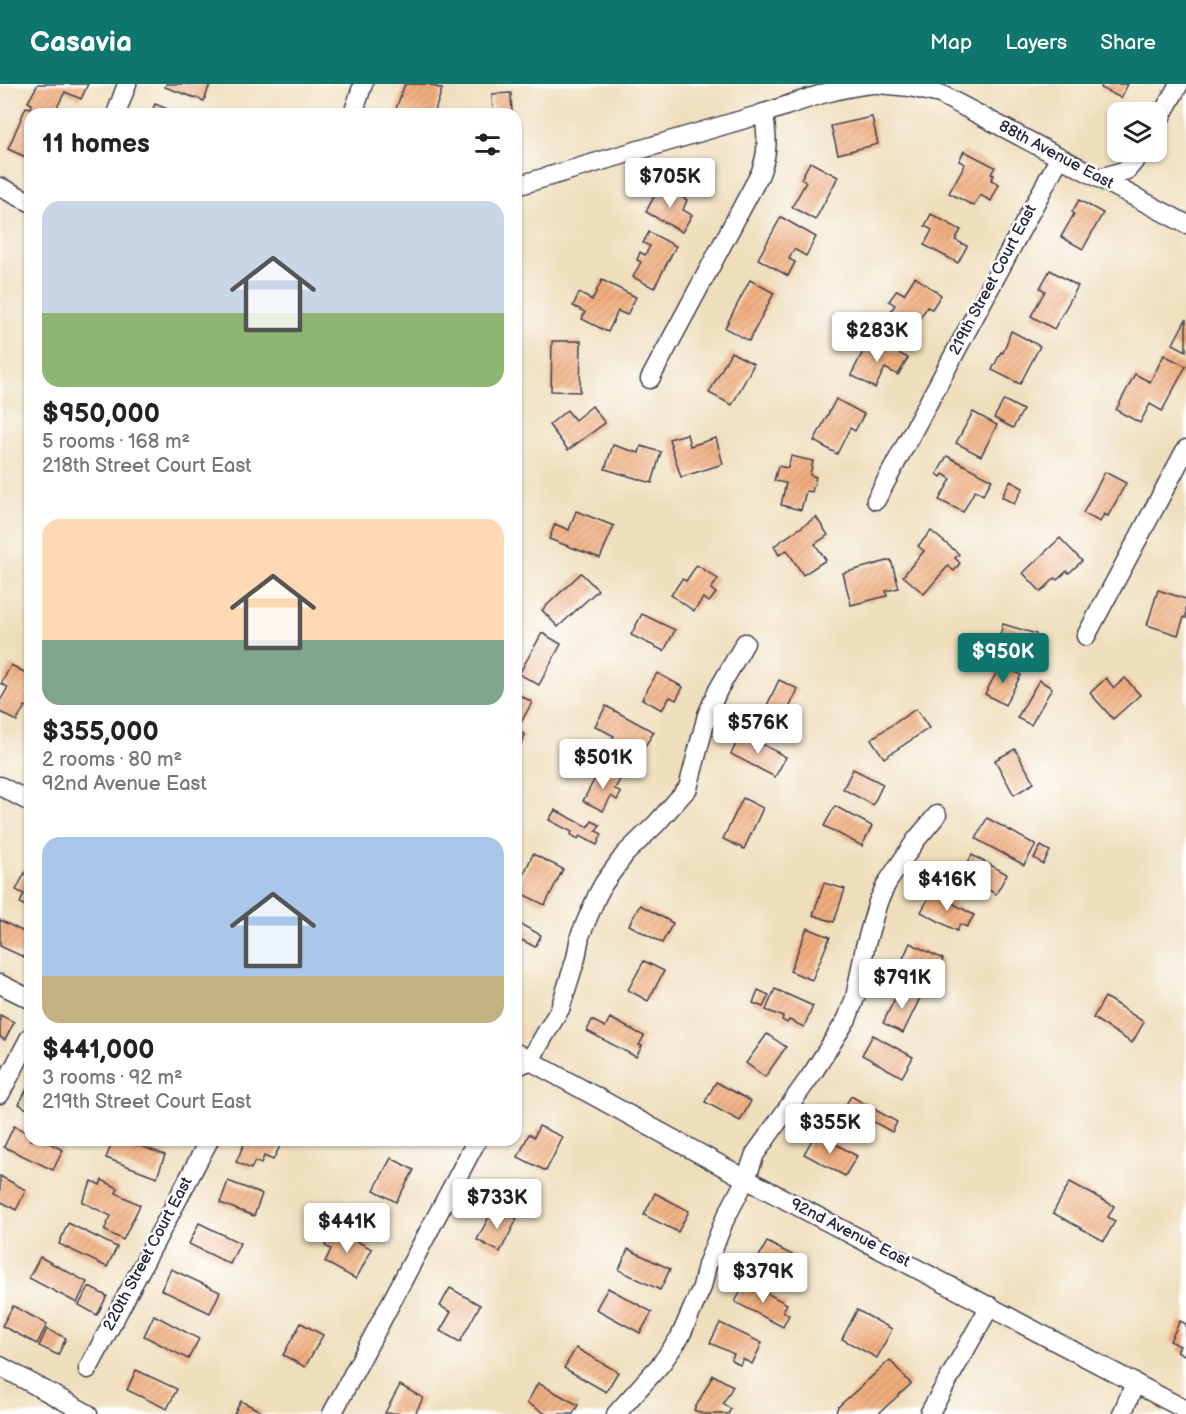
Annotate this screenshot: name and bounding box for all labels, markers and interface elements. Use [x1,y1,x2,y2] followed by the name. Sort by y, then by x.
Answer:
[30,26,132,59] text: Casavia
[930,30,972,55] text: Map
[1005,30,1067,55] text: Layers
[1100,30,1156,55] text: Share
[1107,102,1167,162] map controls
[1107,102,1167,162] button: layers
[995,117,1117,193] street label: 88th Avenue East
[471,128,504,161] icon: filters
[42,129,150,160] text: 11 homes
[628,158,712,209] pin: $705K
[639,165,701,189] text: $705K
[945,202,1041,358] street label: 219th Street Court East
[219,240,327,348] icon: home
[835,312,919,363] pin: $283K
[846,319,908,343] text: $283K
[42,399,160,430] text: $950,000
[42,430,190,454] text: 5 rooms · 168 m²
[42,454,251,478] text: 218th Street Court East
[219,558,327,666] icon: home
[961,633,1045,684] pin: $950K
[972,640,1034,664] text: $950K
[716,704,800,755] pin: $576K
[727,711,789,735] text: $576K
[42,717,159,748] text: $355,000
[561,739,645,790] pin: $501K
[573,746,633,770] text: $501K
[42,748,182,772] text: 2 rooms · 80 m²
[42,772,207,796] text: 92nd Avenue East
[905,861,989,912] pin: $416K
[918,868,976,892] text: $416K
[219,876,327,984] icon: home
[860,959,944,1010] pin: $791K
[873,966,931,990] text: $791K
[42,1035,155,1066] text: $441,000
[42,1066,183,1090] text: 3 rooms · 92 m²
[42,1090,251,1114] text: 219th Street Court East
[788,1104,872,1155] pin: $355K
[799,1111,861,1135] text: $355K
[99,1174,197,1334] street label: 220th Street Court East
[455,1179,539,1230] pin: $733K
[466,1186,528,1210] text: $733K
[787,1195,913,1271] street label: 92nd Avenue East
[305,1203,389,1254] pin: $441K
[318,1210,376,1234] text: $441K
[721,1253,805,1304] pin: $379K
[732,1260,794,1284] text: $379K

